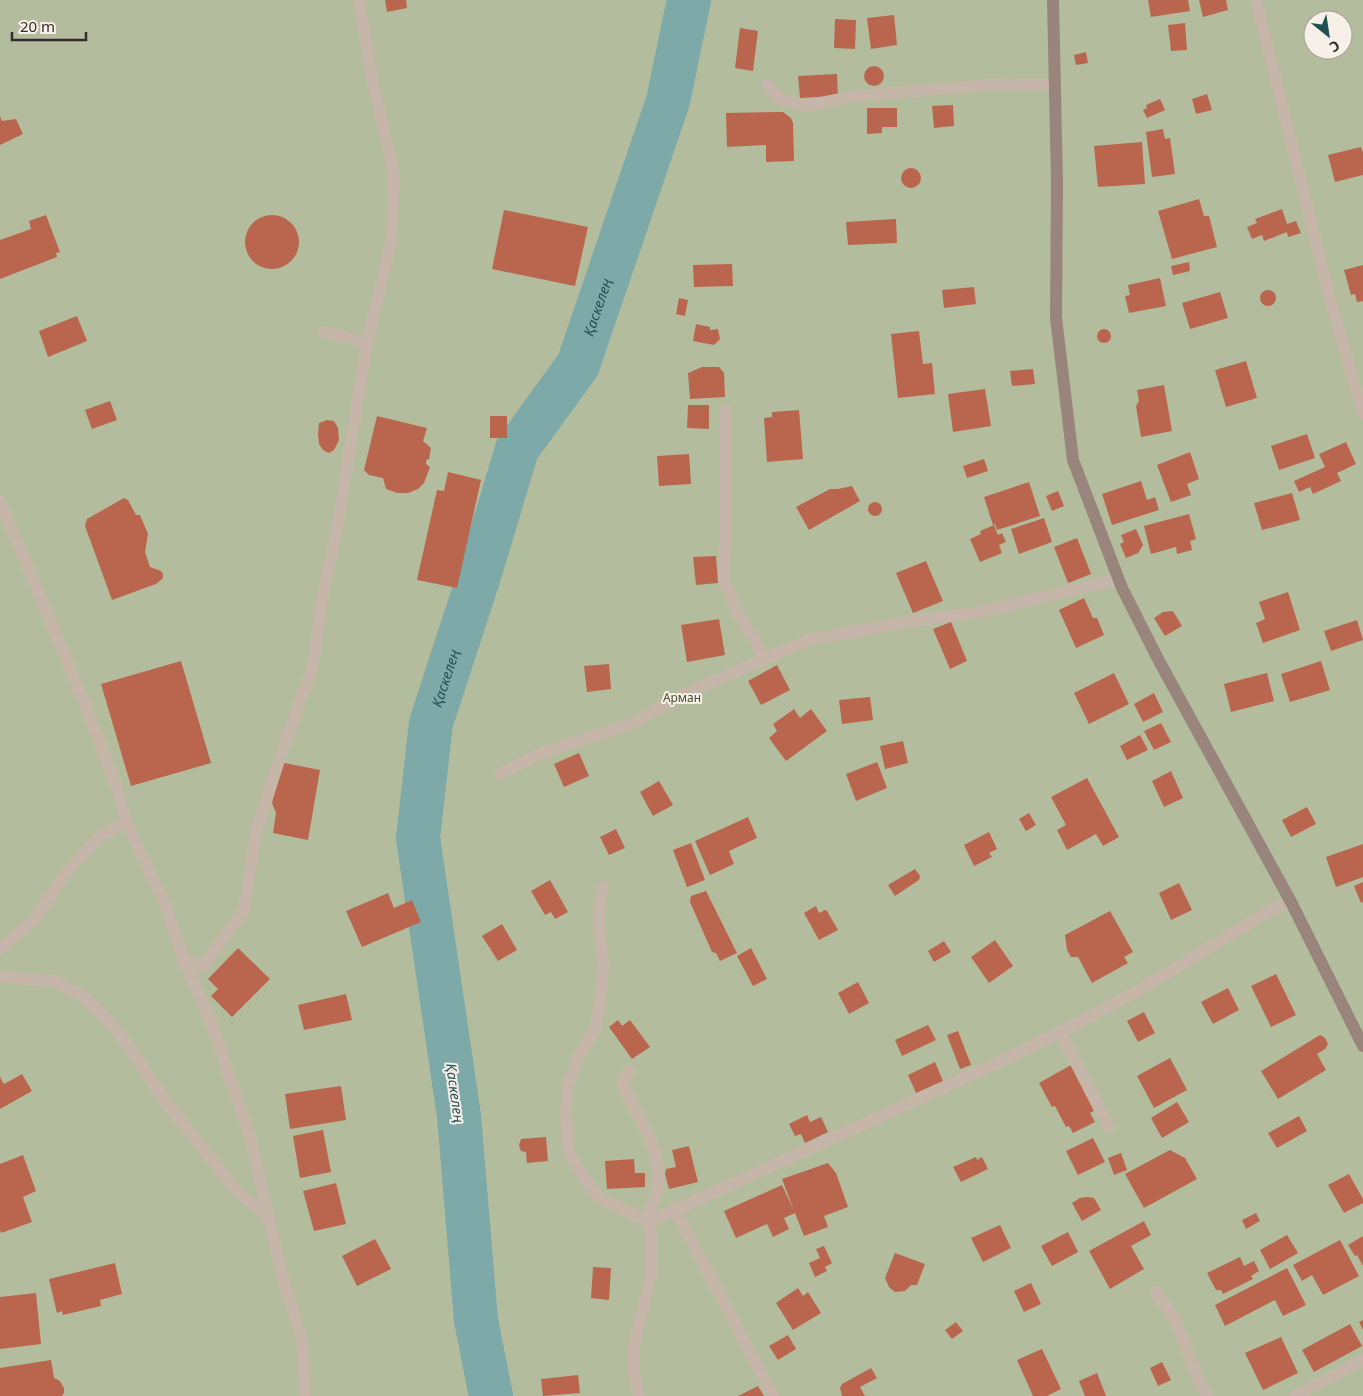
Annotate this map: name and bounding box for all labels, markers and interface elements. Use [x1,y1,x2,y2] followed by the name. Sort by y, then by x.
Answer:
[12,10,86,42] scale bar
[1303,10,1353,60] north arrow
[20,16,55,36] text: 20 m
[1326,36,1343,57] text: С
[579,276,616,338] water label: Қаскелең
[427,647,463,710] water label: Қаскелең
[663,689,701,706] park label: Арман
[442,1062,469,1124] water label: Қаскелең

